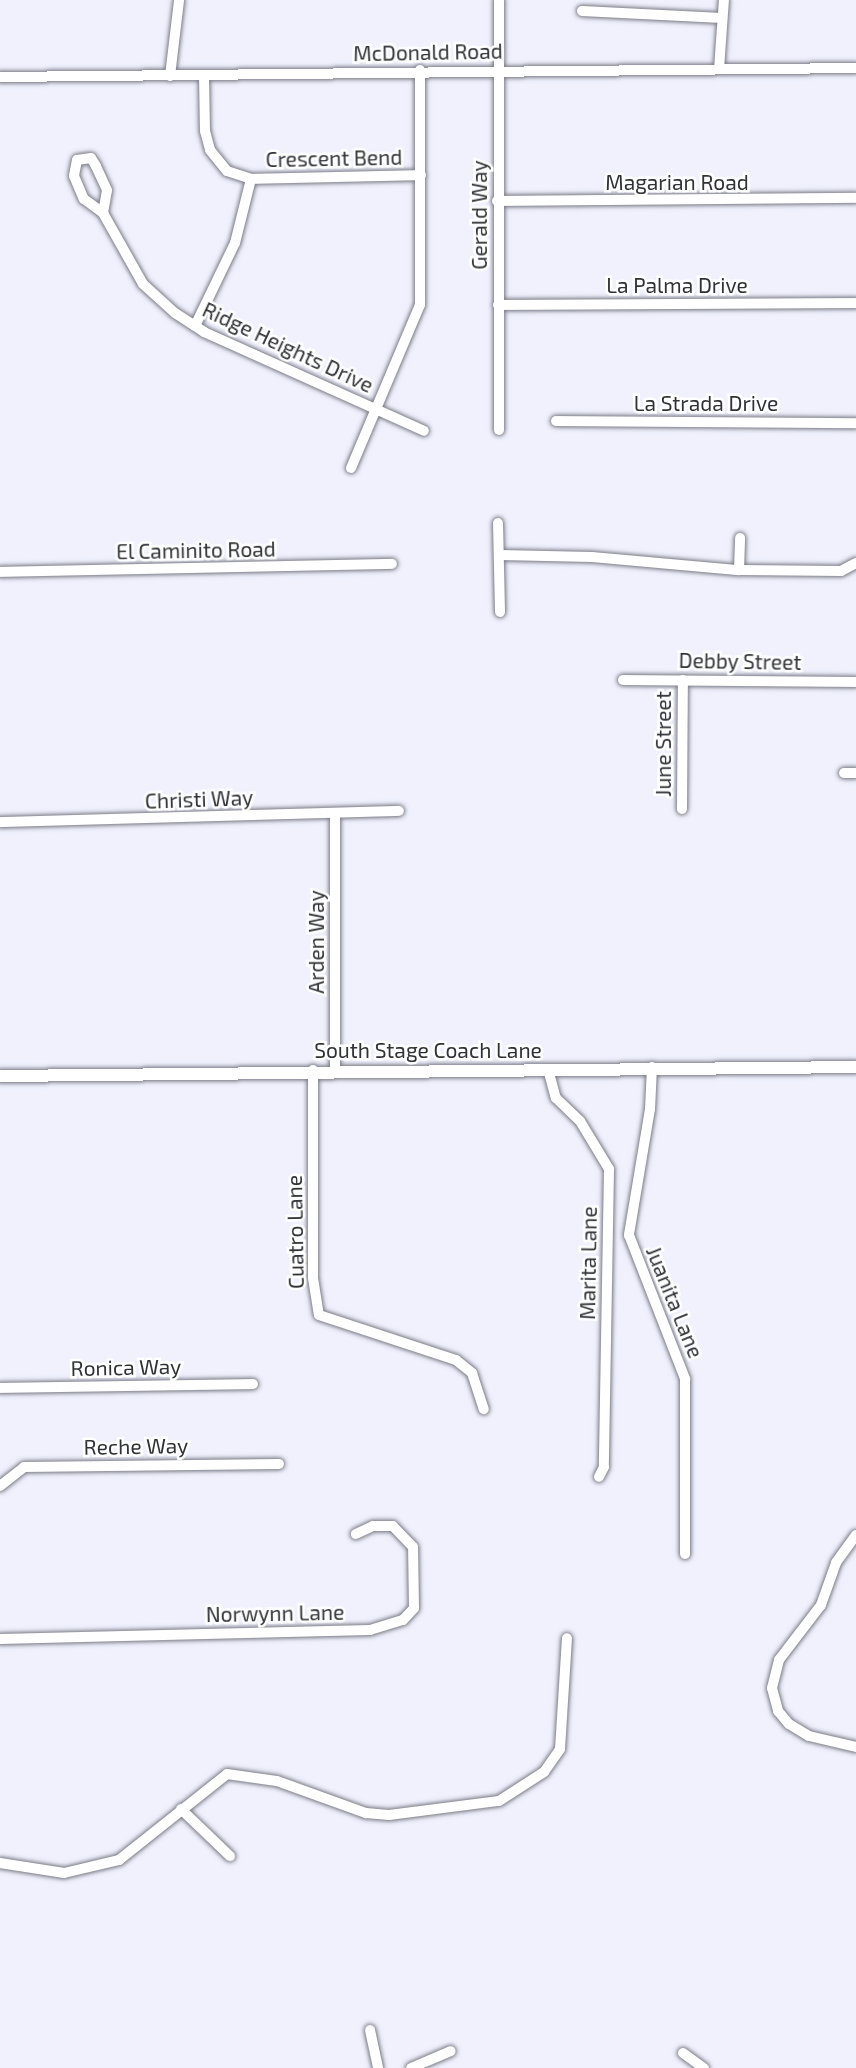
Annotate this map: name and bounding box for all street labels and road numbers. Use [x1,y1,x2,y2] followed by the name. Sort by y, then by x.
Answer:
[353,38,503,66] street label: McDonald Road
[265,144,403,172] street label: Crescent Bend
[466,160,492,270] street label: Gerald Way
[605,169,749,195] street label: Magarian Road
[606,272,748,298] street label: La Palma Drive
[199,296,377,398] street label: Ridge Heights Drive
[634,390,778,416] street label: La Strada Drive
[116,536,276,564] street label: El Caminito Road
[678,647,802,675] street label: Debby Street
[650,691,676,797] street label: June Street
[144,785,254,813] street label: Christi Way
[303,890,329,994] street label: Arden Way
[314,1037,542,1063] street label: South Stage Coach Lane
[281,1175,309,1289] street label: Cuatro Lane
[574,1206,602,1320] street label: Marita Lane
[641,1243,709,1361] street label: Juanita Lane
[70,1353,182,1381] street label: Ronica Way
[83,1432,189,1460] street label: Reche Way
[206,1599,344,1627] street label: Norwynn Lane

